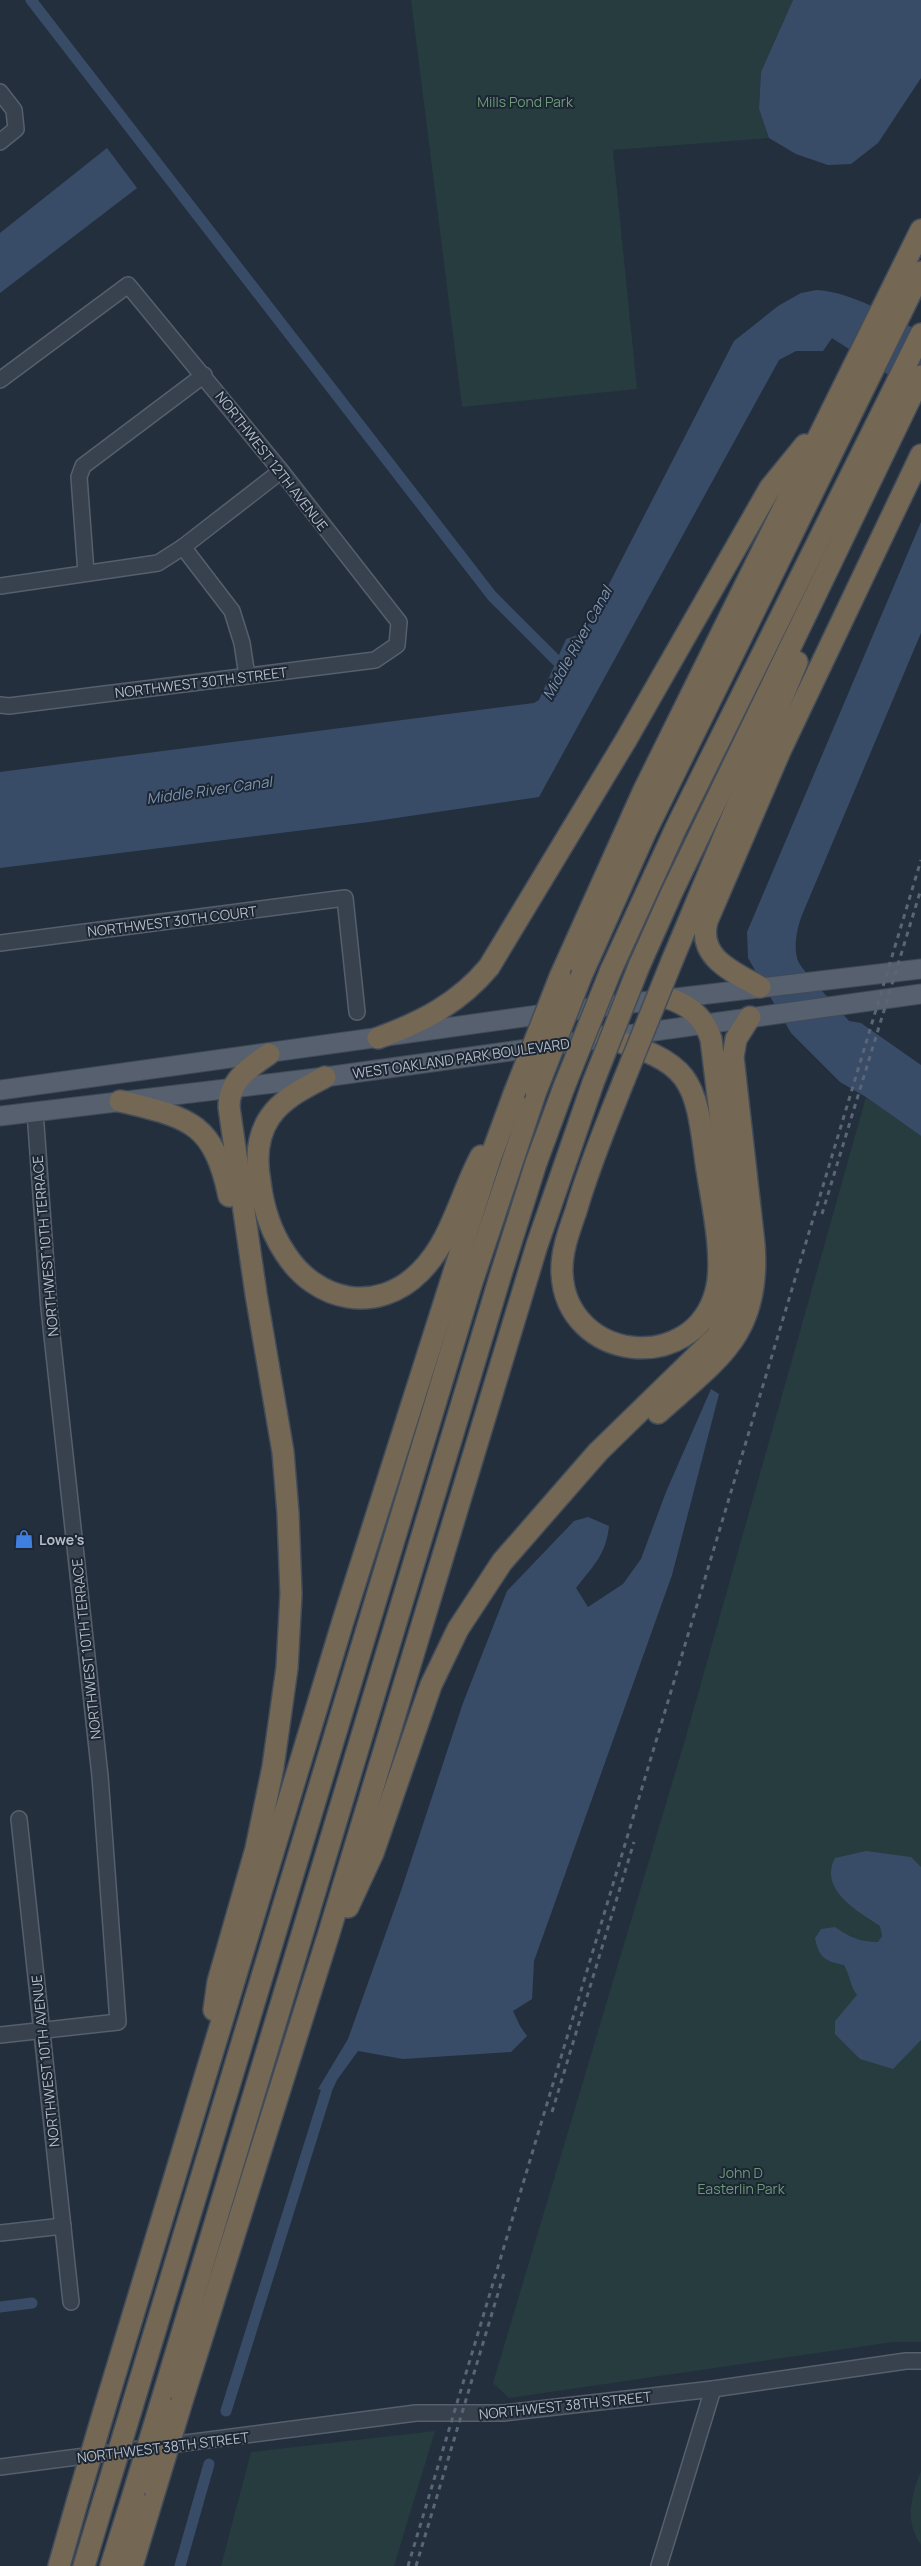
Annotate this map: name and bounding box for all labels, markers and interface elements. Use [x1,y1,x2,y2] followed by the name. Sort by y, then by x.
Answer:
[477,92,574,111] park label: Mills Pond Park
[211,387,333,535] street label: NORTHWEST 12TH AVENUE
[537,580,618,703] water label: Middle River Canal
[114,662,289,702] street label: NORTHWEST 30TH STREET
[145,770,276,809] water label: Middle River Canal
[86,901,259,941] street label: NORTHWEST 30TH COURT
[351,1033,571,1083] street label: WEST OAKLAND PARK BOULEVARD
[28,1155,62,1337] street label: NORTHWEST 10TH TERRACE
[13,1528,35,1550] shop icon: Lowe's
[39,1530,85,1549] place label: Lowe's
[67,1558,105,1740] street label: NORTHWEST 10TH TERRACE
[27,1974,63,2148] street label: NORTHWEST 10TH AVENUE
[697,2163,786,2198] park label: John D Easterlin Park
[478,2386,653,2424] street label: NORTHWEST 38TH STREET
[76,2427,251,2467] street label: NORTHWEST 38TH STREET

